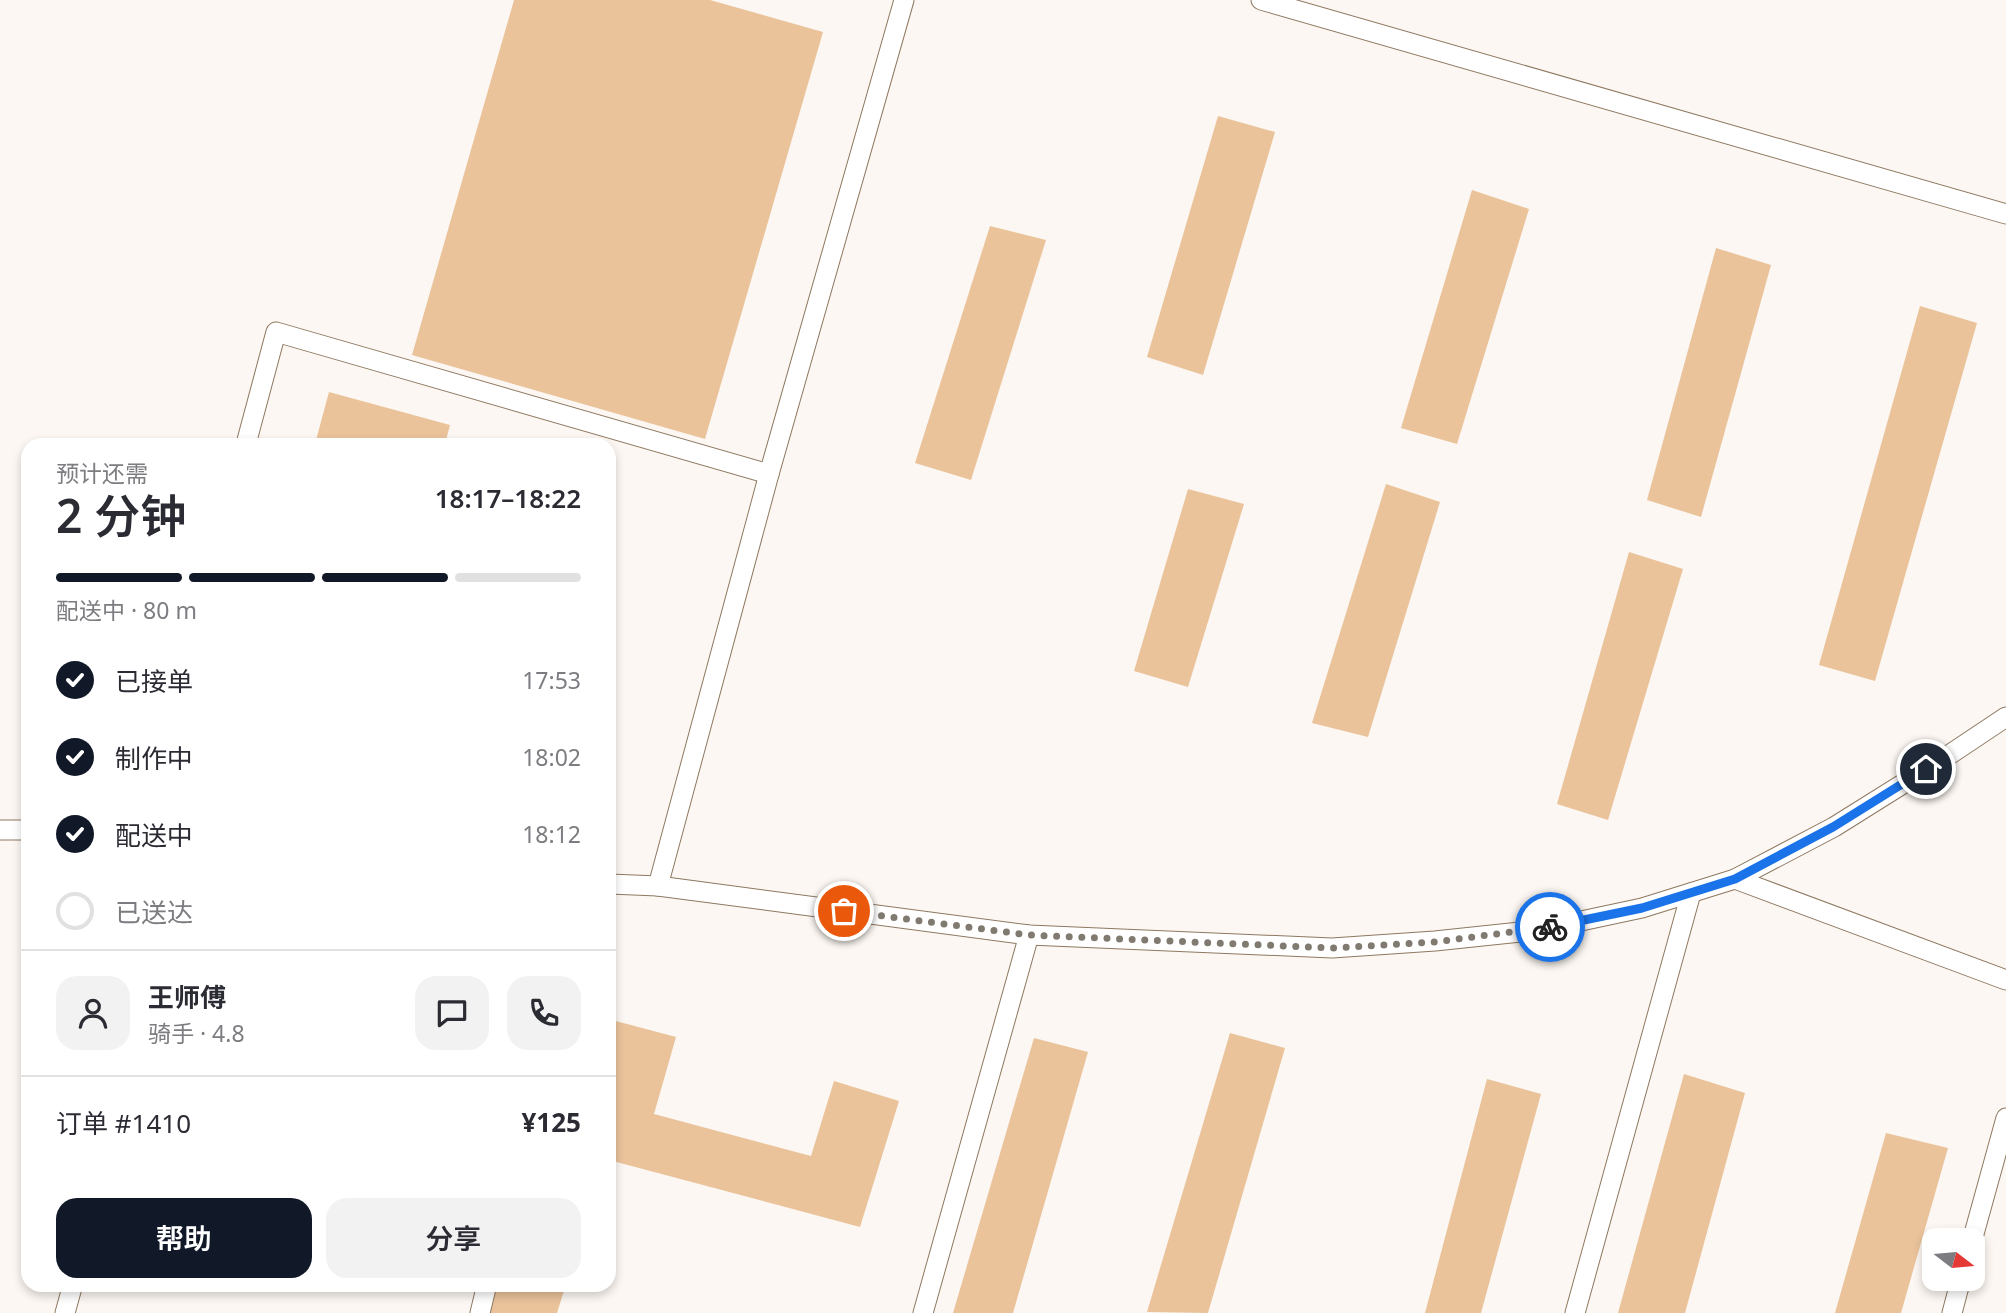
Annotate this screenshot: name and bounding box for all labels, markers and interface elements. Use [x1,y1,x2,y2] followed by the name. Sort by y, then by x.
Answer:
[56,457,148,489] text: 预计还需
[435,480,581,516] text: 18:17–18:22
[56,484,186,546] text: 2 分钟
[56,594,197,626] text: 配送中 · 80 m
[56,661,94,699] icon: check
[115,663,193,699] text: 已接单
[522,664,581,696] text: 17:53
[56,738,94,776] icon: check
[1896,739,1956,799] pin
[115,740,193,776] text: 制作中
[522,741,581,773] text: 18:02
[1907,750,1945,788] icon: home
[56,815,94,853] icon: check
[115,817,193,853] text: 配送中
[522,818,581,850] text: 18:12
[814,881,874,941] pin
[825,892,863,930] icon: bag
[1515,892,1585,962] courier
[115,894,193,930] text: 已送达
[1531,908,1569,946] icon: bike
[56,976,130,1050] button: person
[415,976,489,1050] button: chat
[507,976,581,1050] button: phone
[148,979,226,1015] text: 王师傅
[148,1017,245,1049] text: 骑手 · 4.8
[522,1104,581,1140] text: ¥125
[56,1105,191,1141] text: 订单 #1410
[56,1198,312,1278] button: 帮助
[326,1198,581,1278] button: 分享
[1922,1228,1984,1292] north arrow
[1922,1228,1985,1291] map controls

